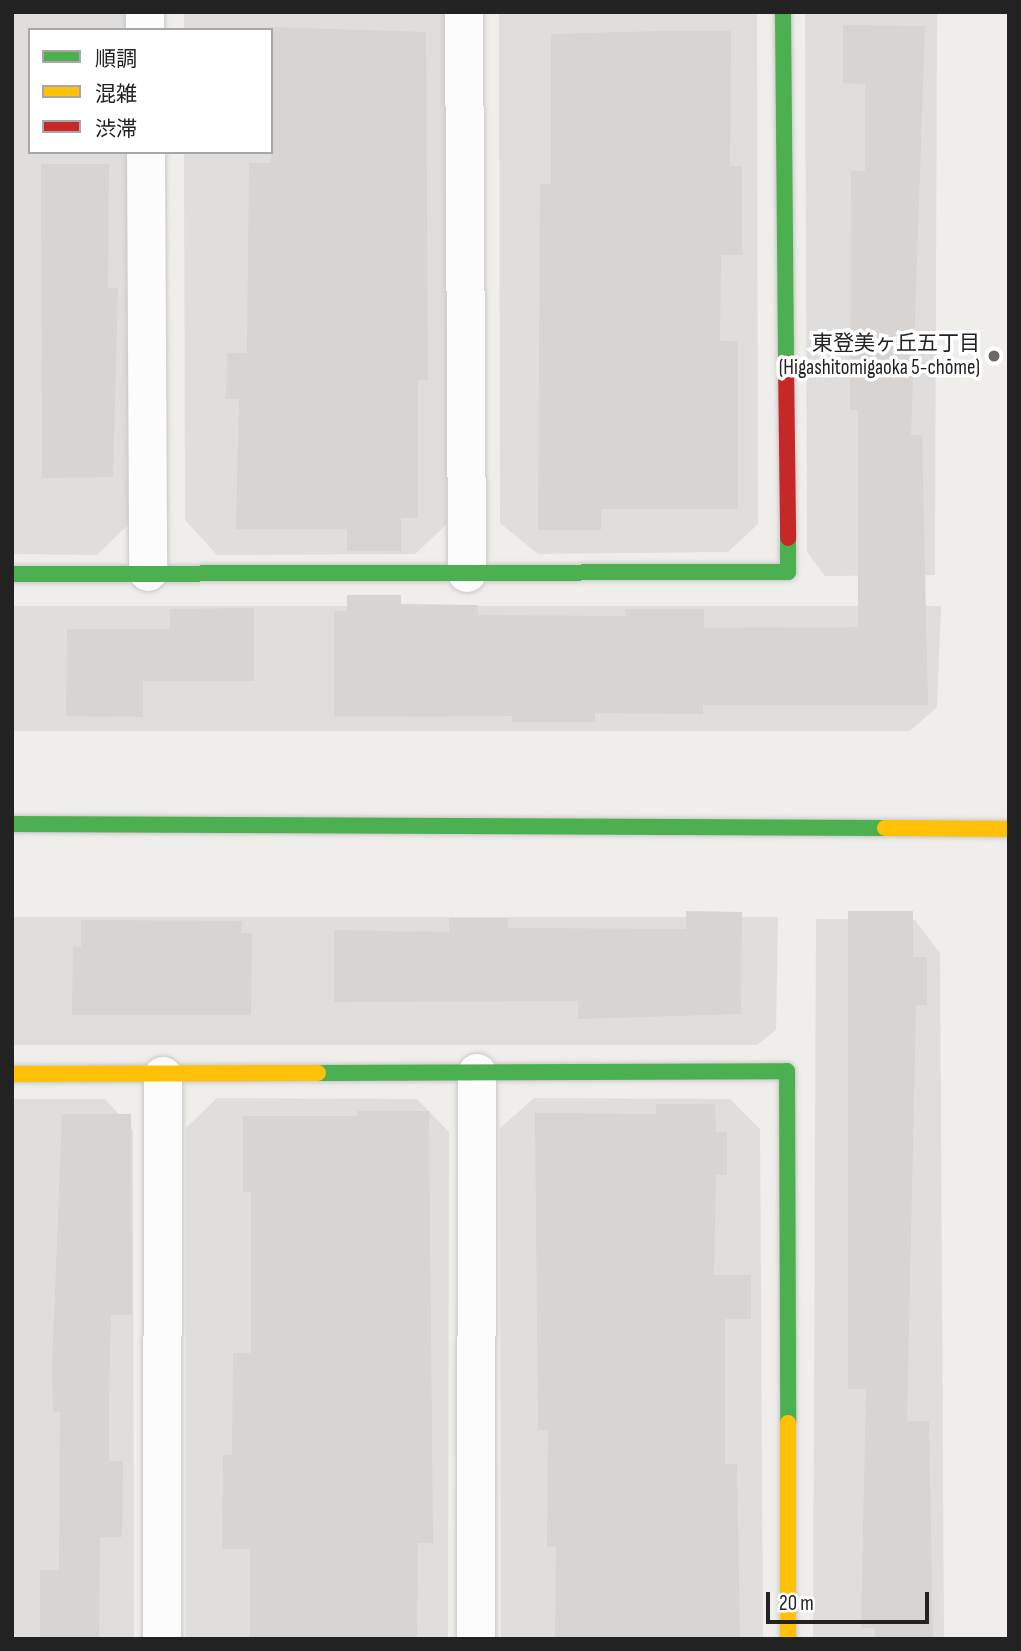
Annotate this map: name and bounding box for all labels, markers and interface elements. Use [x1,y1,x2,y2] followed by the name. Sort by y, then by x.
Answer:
[28,28,273,154] legend
[95,47,137,72] text: 順調
[95,82,137,107] text: 混雑
[95,117,137,142] text: 渋滞
[779,331,980,381] place label: 東登美ヶ丘五丁目 (Higashitomigaoka 5-chōme)
[986,348,1002,364] marker: 東登美ヶ丘五丁目 (Higashitomigaoka 5-chōme)
[769,1578,932,1622] scale bar
[779,1591,814,1616] text: 20 m

